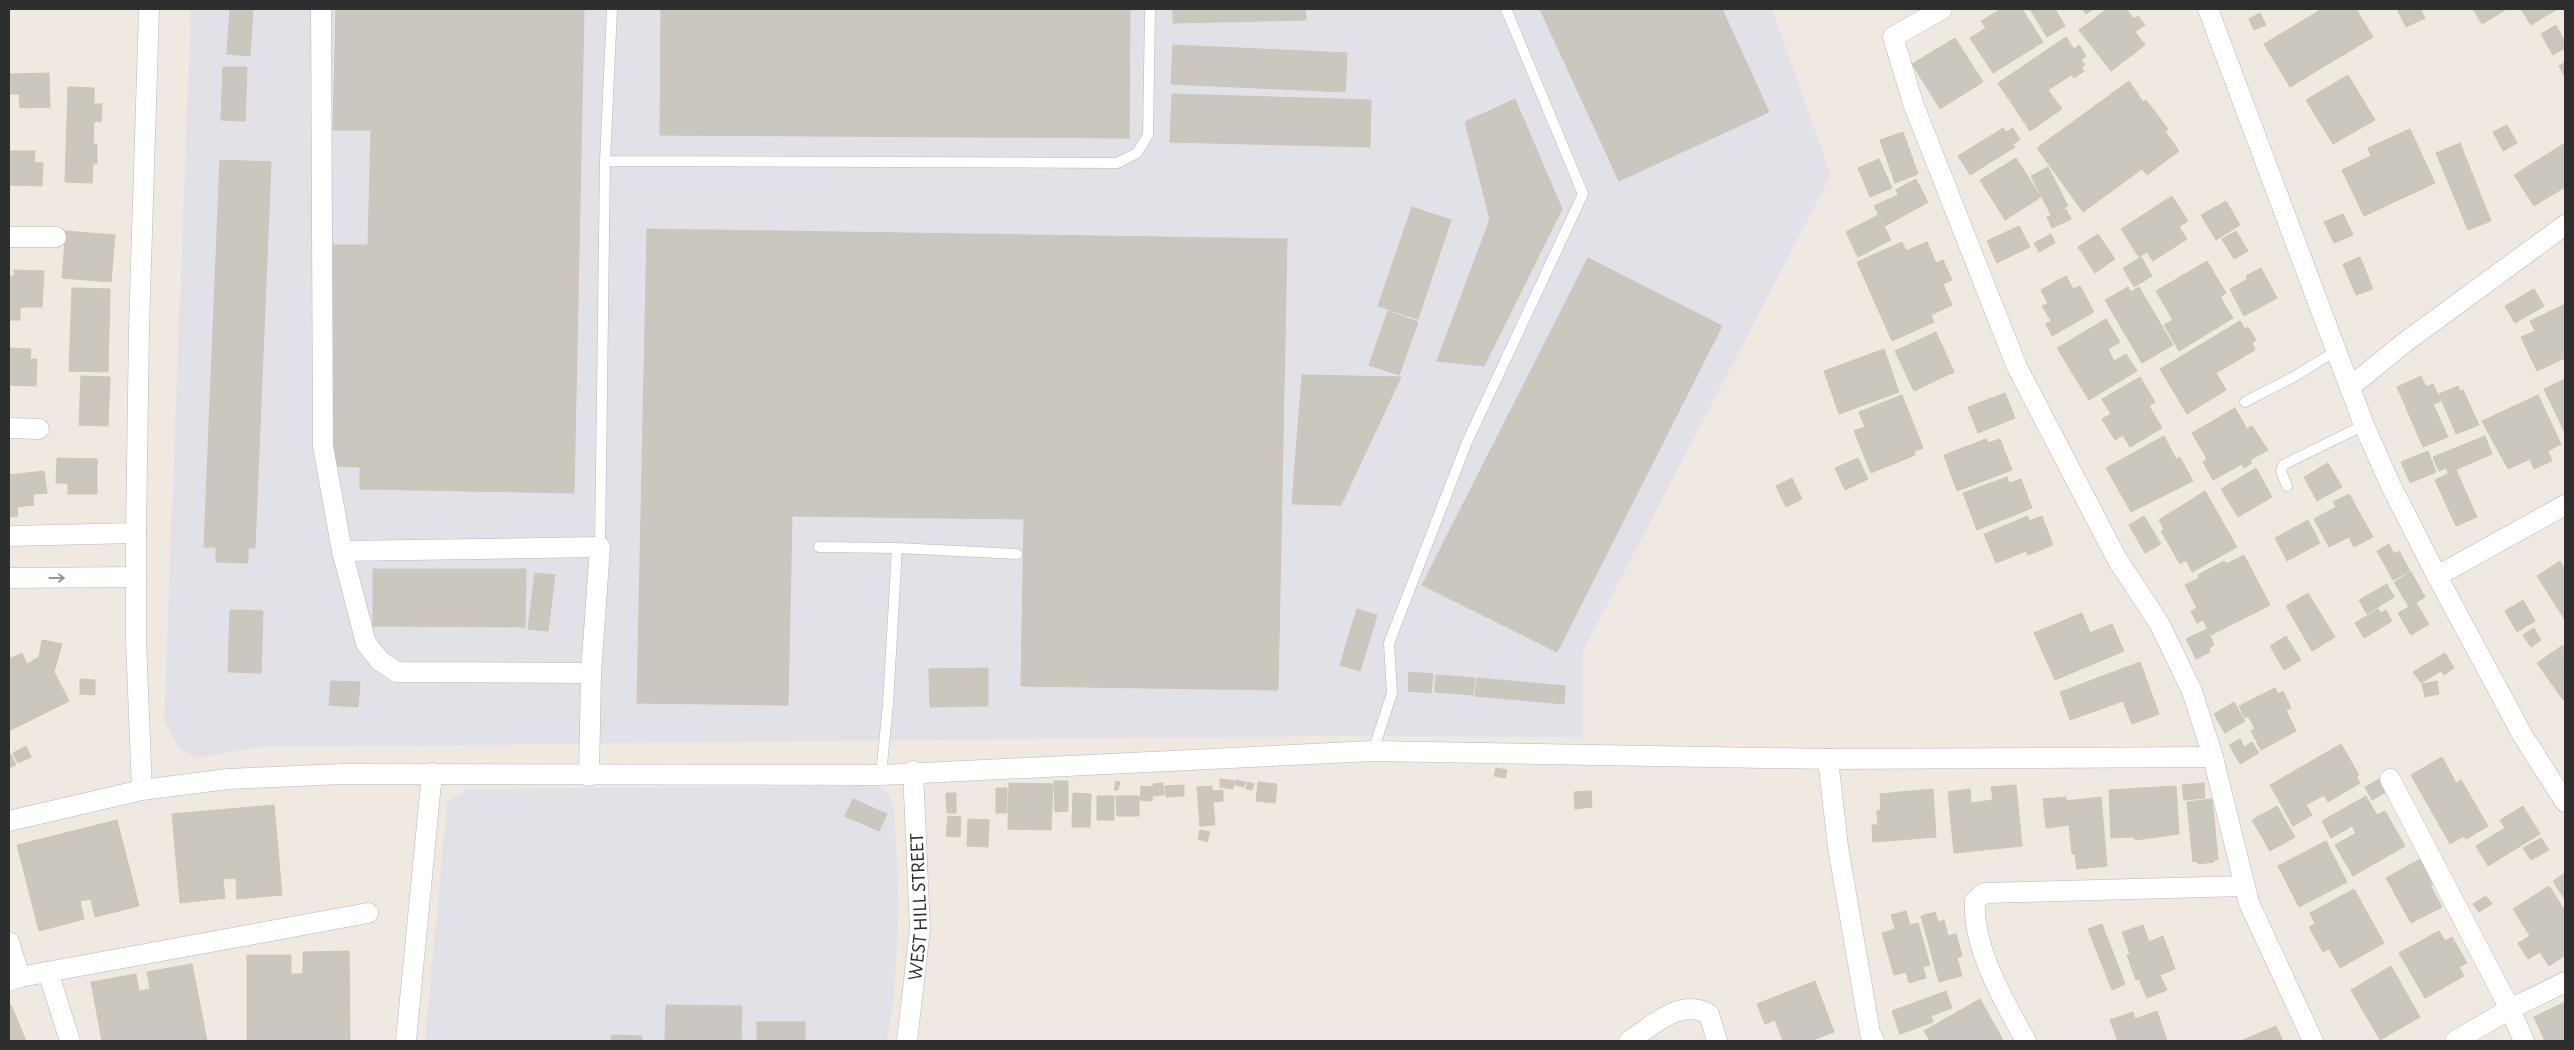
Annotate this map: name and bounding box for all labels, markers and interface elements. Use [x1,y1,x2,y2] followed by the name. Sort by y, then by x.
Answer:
[49,573,65,583] one-way arrow
[905,832,931,982] street label: WEST HILL STREET

